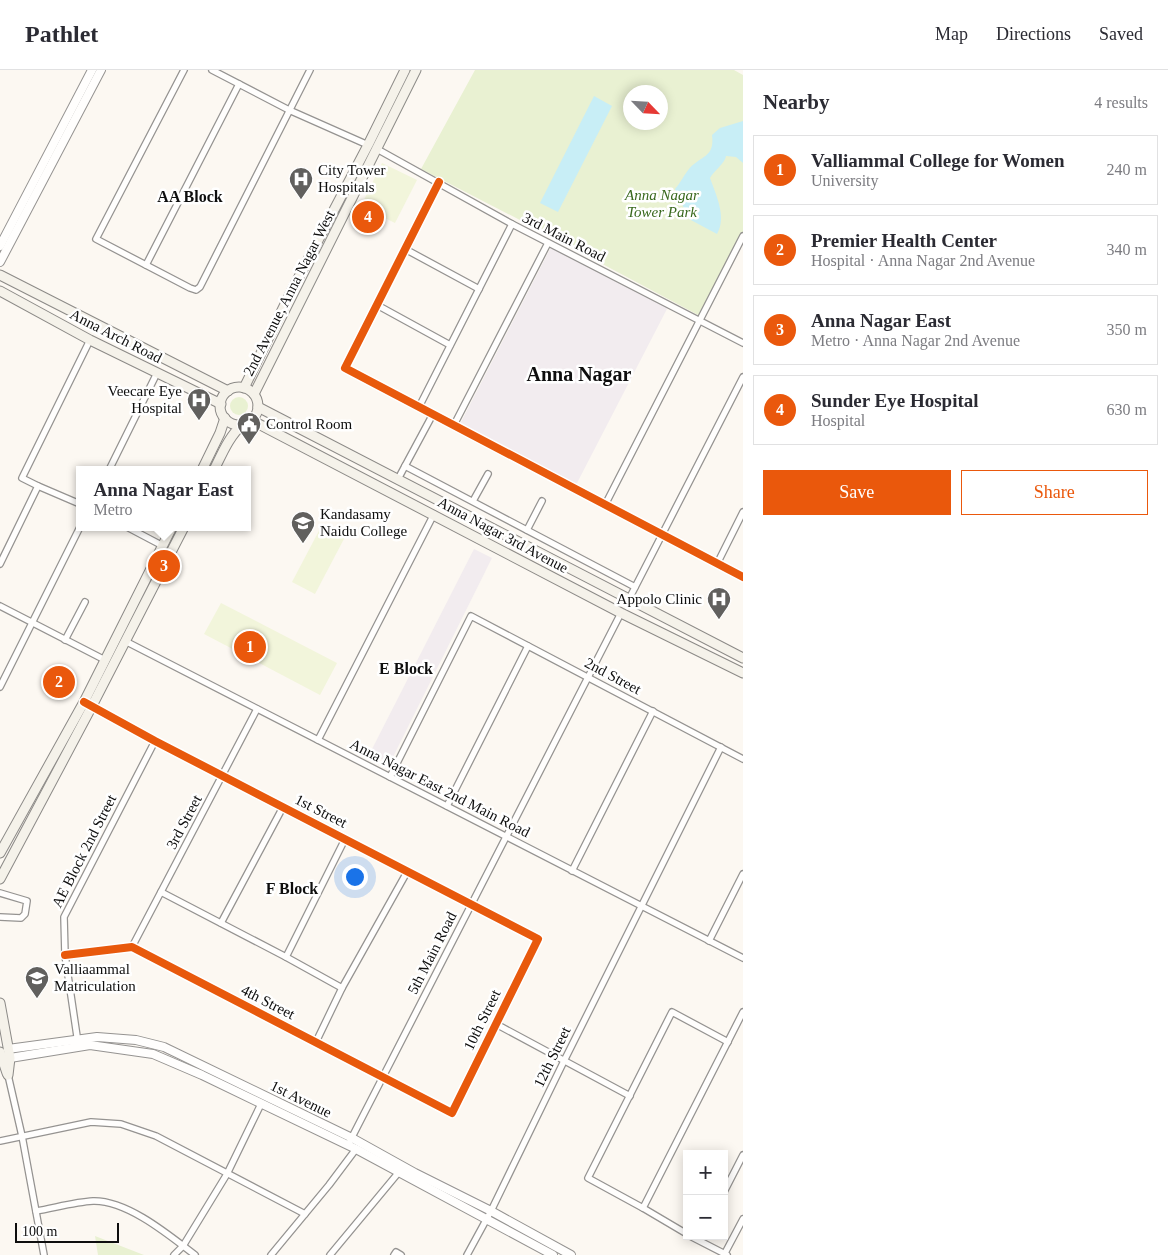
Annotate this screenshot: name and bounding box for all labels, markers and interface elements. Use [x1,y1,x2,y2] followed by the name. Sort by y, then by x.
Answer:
[25,21,98,47] text: Pathlet
[935,24,968,44] text: Map
[996,24,1071,44] text: Directions
[1099,24,1143,44] text: Saved
[623,85,668,130] north arrow
[763,90,830,114] text: Nearby
[1094,94,1148,111] text: 4 results
[811,150,1065,171] text: Valliammal College for Women
[776,161,784,178] text: 1
[1107,161,1147,178] text: 240 m
[318,162,385,195] place label: City Tower Hospitals
[288,166,314,200] hospital icon: City Tower Hospitals
[811,172,879,189] text: University
[624,187,699,220] park label: Anna Nagar Tower Park
[157,188,223,205] district label: AA Block
[352,198,384,236] pin: 4
[240,207,338,378] street label: 2nd Avenue, Anna Nagar West
[520,209,609,265] street label: 3rd Main Road
[811,230,997,251] text: Premier Health Center
[776,241,784,258] text: 2
[1107,241,1147,258] text: 340 m
[811,252,1035,269] text: Hospital · Anna Nagar 2nd Avenue
[67,306,165,366] street label: Anna Arch Road
[811,310,951,331] text: Anna Nagar East
[776,321,784,338] text: 3
[1107,321,1147,338] text: 350 m
[811,332,1020,349] text: Metro · Anna Nagar 2nd Avenue
[526,363,632,386] district label: Anna Nagar
[107,383,182,416] place label: Veecare Eye Hospital
[186,387,212,421] hospital icon: Veecare Eye Hospital
[811,390,979,411] text: Sunder Eye Hospital
[776,401,784,418] text: 4
[1107,401,1147,418] text: 630 m
[236,411,262,445] public building icon: Control Room
[811,412,865,429] text: Hospital
[266,416,353,432] place label: Control Room
[76,466,251,531] popup
[763,470,951,515] button: Save
[961,470,1148,515] button: Share
[93,479,234,500] text: Anna Nagar East
[435,494,571,576] street label: Anna Nagar 3rd Avenue
[93,501,133,518] text: Metro
[320,506,407,539] place label: Kandasamy Naidu College
[290,510,316,544] school or university icon: Kandasamy Naidu College
[148,547,180,585] pin: 3
[706,586,732,620] hospital icon: Appolo Clinic
[617,591,702,607] place label: Appolo Clinic
[234,628,266,666] pin: 1
[582,655,645,698] street label: 2nd Street
[379,660,433,677] district label: E Block
[43,663,75,701] pin: 2
[347,736,533,841] street label: Anna Nagar East 2nd Main Road
[49,791,120,910] street label: AE Block 2nd Street
[292,791,350,831] street label: 1st Street
[163,792,205,852] street label: 3rd Street
[342,864,368,890] your location
[266,880,318,897] district label: F Block
[404,909,460,997] street label: 5th Main Road
[54,961,136,994] place label: Valliaammal Matriculation
[24,965,50,999] school or university icon: Valliaammal Matriculation
[239,982,298,1023] street label: 4th Street
[460,986,504,1053] street label: 10th Street
[530,1023,574,1090] street label: 12th Street
[268,1077,334,1121] street label: 1st Avenue
[683,1150,728,1240] map controls
[683,1150,728,1195] button: +
[683,1195,728,1240] button: −
[15,1220,119,1243] scale bar
[22,1224,57,1239] text: 100 m

